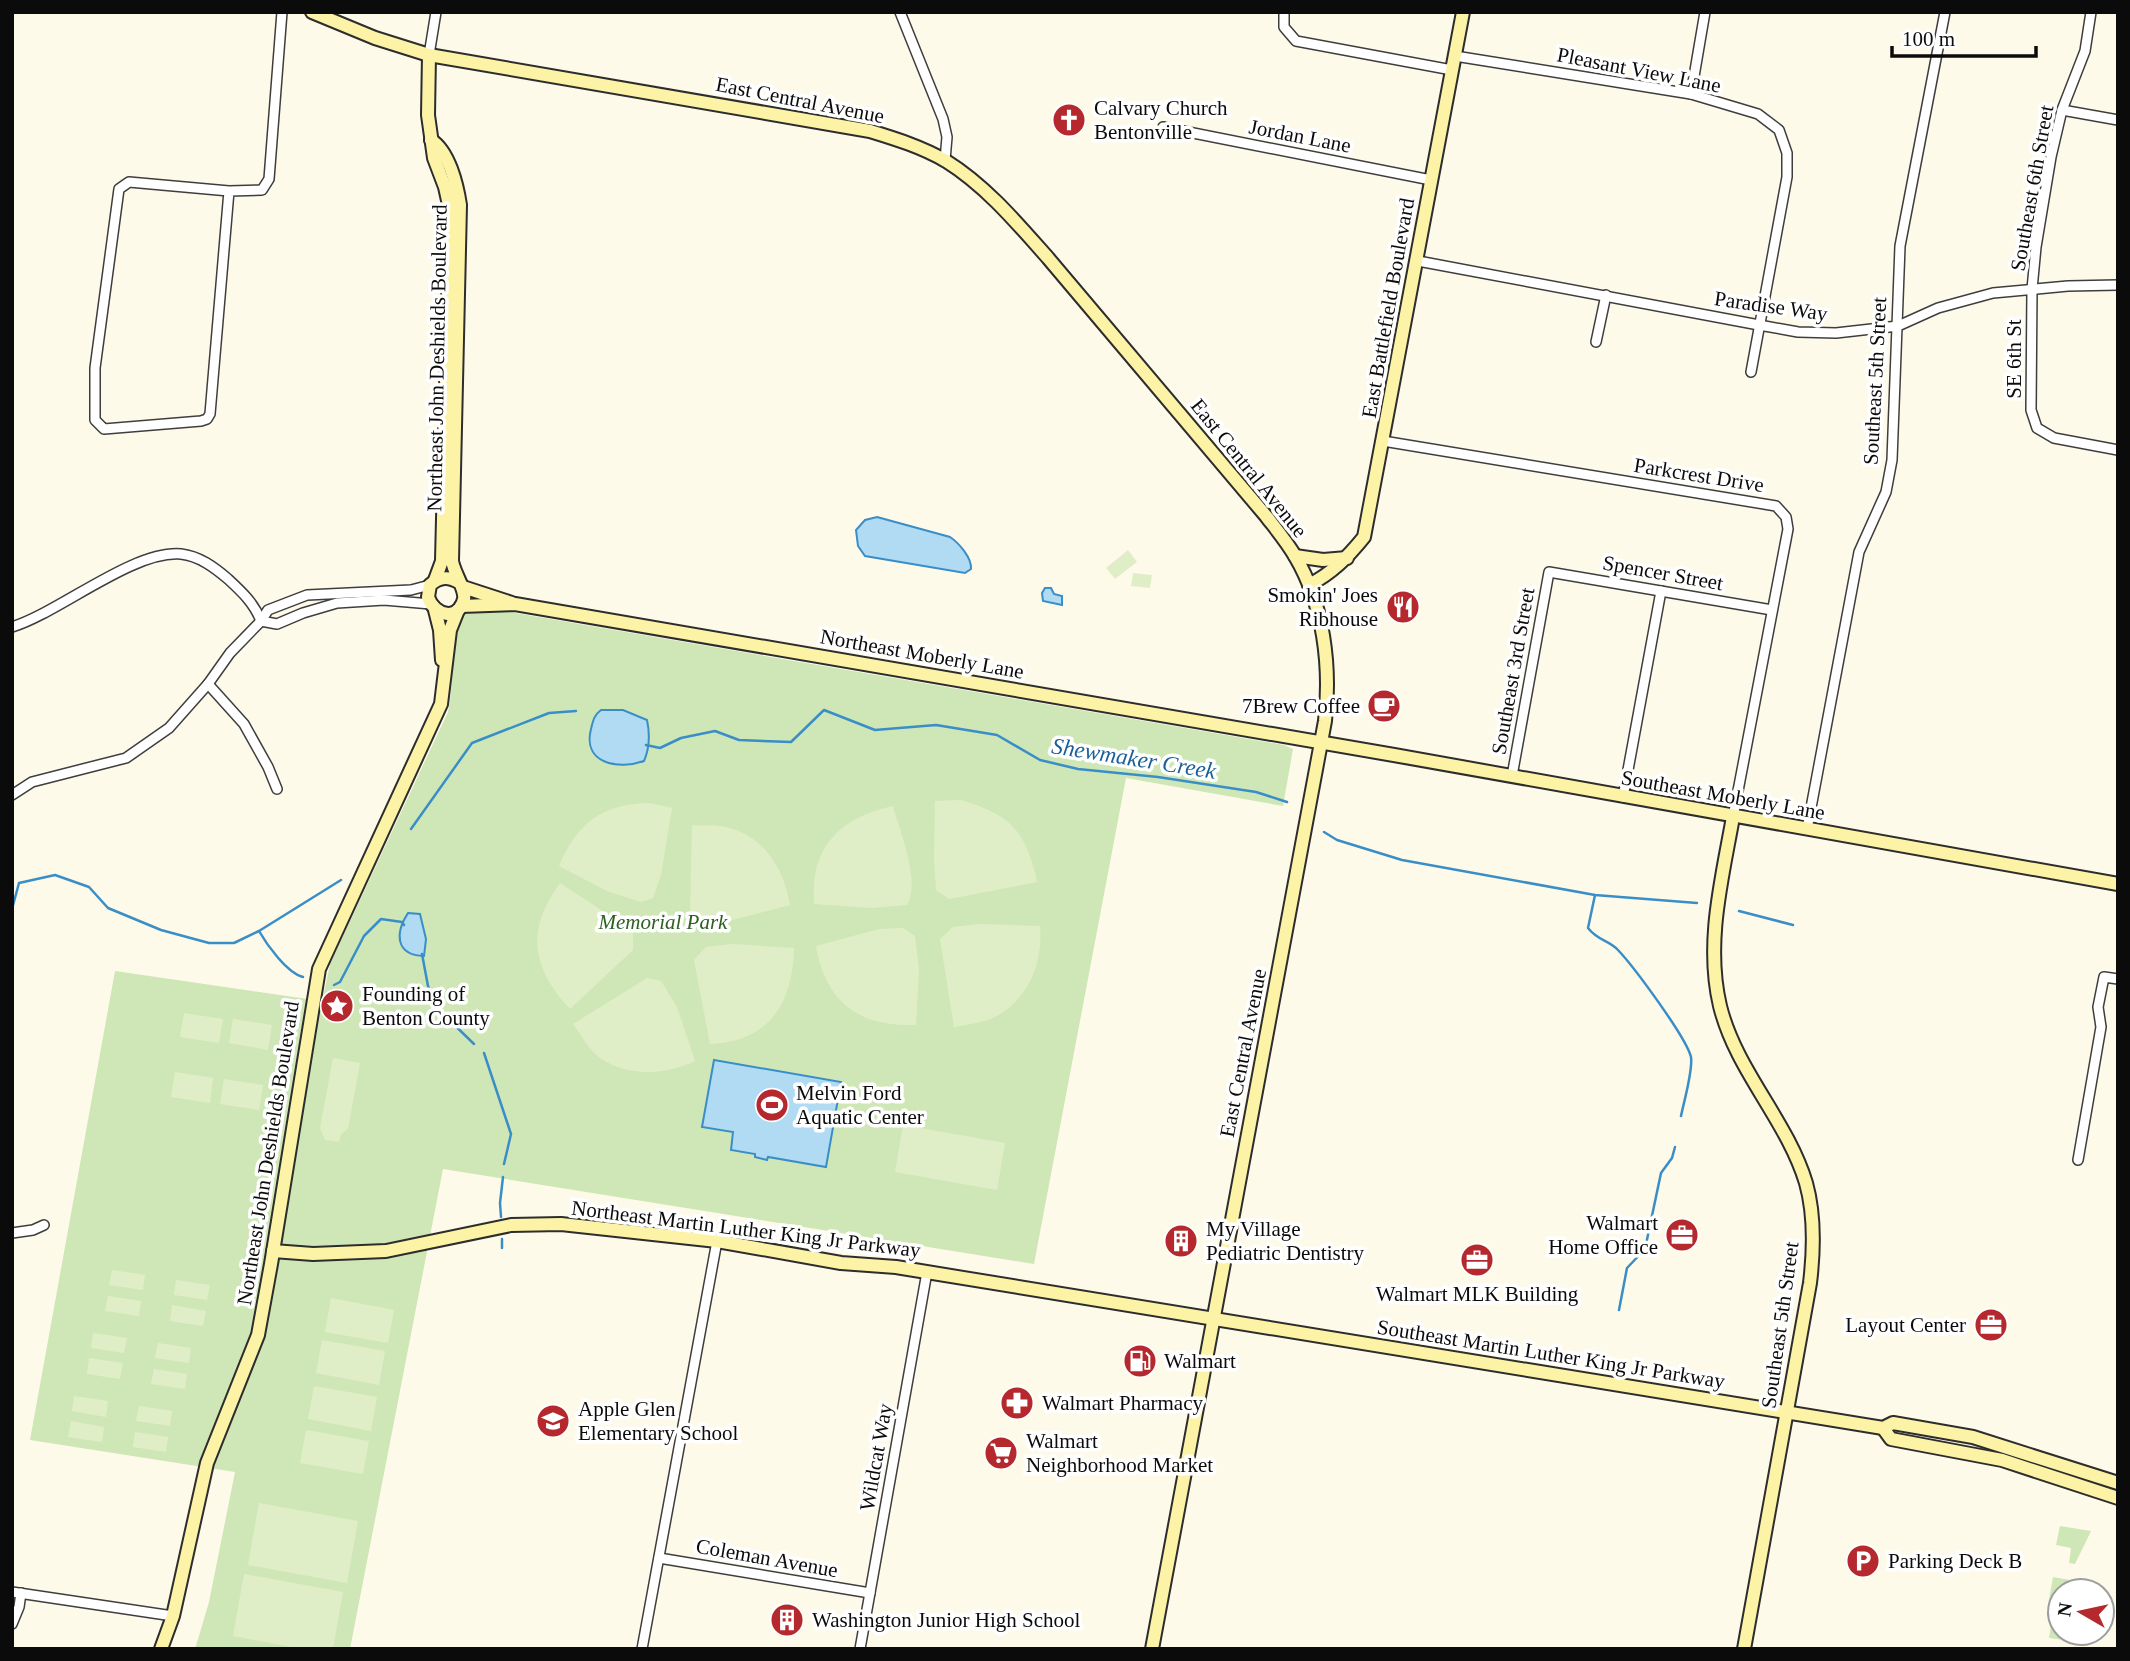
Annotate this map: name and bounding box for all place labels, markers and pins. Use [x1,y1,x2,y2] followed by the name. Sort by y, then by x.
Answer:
[1094,96,1228,144] place label: Calvary Church Bentonville
[1050,101,1088,139] church icon: Calvary Church Bentonville
[1267,583,1378,631] place label: Smokin' Joes Ribhouse
[1384,588,1422,626] restaurant icon: Smokin' Joes Ribhouse
[1365,687,1403,725] cafe icon: 7Brew Coffee
[1242,694,1360,718] place label: 7Brew Coffee
[362,982,490,1030] place label: Founding of Benton County
[318,987,356,1025] place icon: Founding of Benton County
[796,1081,924,1129] place label: Melvin Ford Aquatic Center
[753,1086,791,1124] sports icon: Melvin Ford Aquatic Center
[1548,1211,1658,1259] place label: Walmart Home Office
[1663,1216,1701,1254] office icon: Walmart Home Office
[1206,1217,1365,1265] place label: My Village Pediatric Dentistry
[1162,1222,1200,1260] building icon: My Village Pediatric Dentistry
[1458,1241,1496,1279] office icon: Walmart MLK Building
[1376,1282,1579,1306] place label: Walmart MLK Building
[1972,1306,2010,1344] office icon: Layout Center
[1845,1313,1966,1337] place label: Layout Center
[1121,1342,1159,1380] fuel station icon: Walmart
[1164,1349,1236,1373] place label: Walmart
[998,1384,1036,1422] pharmacy icon: Walmart Pharmacy
[1042,1391,1203,1415] place label: Walmart Pharmacy
[578,1397,739,1445] place label: Apple Glen Elementary School
[534,1402,572,1440] school or university icon: Apple Glen Elementary School
[1026,1429,1213,1477] place label: Walmart Neighborhood Market
[982,1434,1020,1472] supermarket icon: Walmart Neighborhood Market
[1844,1542,1882,1580] parking icon: Parking Deck B
[1888,1549,2022,1573] place label: Parking Deck B
[768,1601,806,1639] building icon: Washington Junior High School
[812,1608,1081,1632] place label: Washington Junior High School

